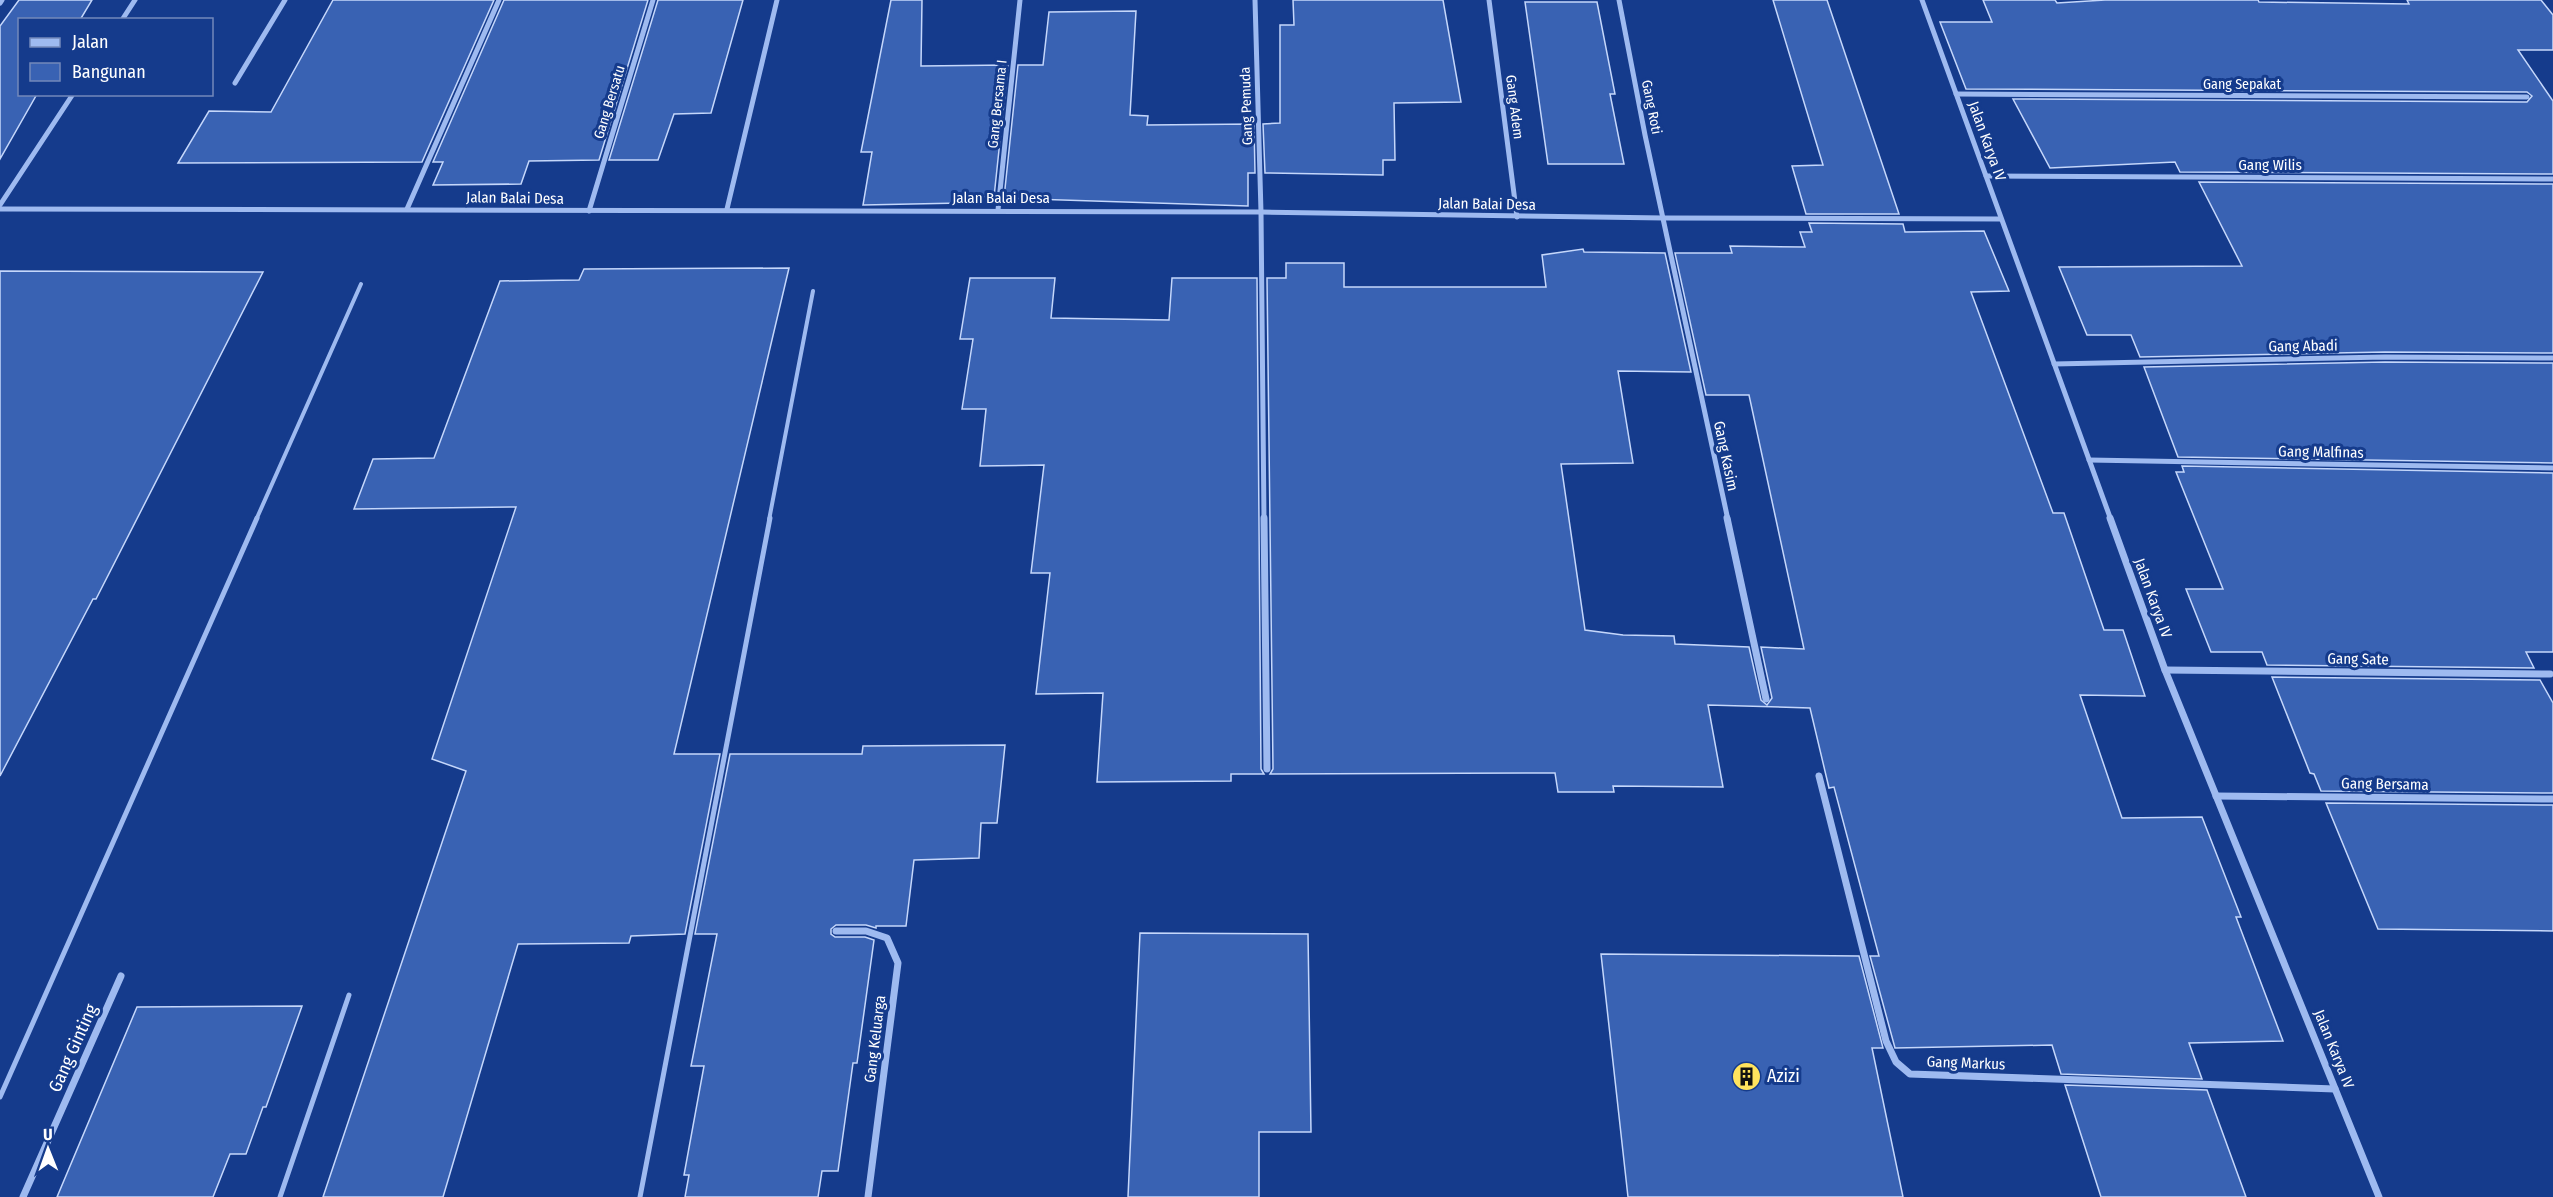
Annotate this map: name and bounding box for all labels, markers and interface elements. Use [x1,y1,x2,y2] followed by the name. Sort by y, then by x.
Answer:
[18,18,213,96] legend
[72,31,109,53] text: Jalan
[984,59,1011,149] street label: Gang Bersama I
[72,61,146,83] text: Bangunan
[590,63,629,141] street label: Gang Bersatu
[1237,66,1256,145] street label: Gang Pemuda
[1502,74,1527,140] street label: Gang Adem
[2203,76,2281,93] street label: Gang Sepakat
[1638,78,1665,136] street label: Gang Roti
[1964,99,2010,184] street label: Jalan Karya IV
[2238,156,2302,174] street label: Gang Wilis
[466,188,564,208] street label: Jalan Balai Desa
[952,189,1050,207] street label: Jalan Balai Desa
[1438,194,1536,214] street label: Jalan Balai Desa
[2268,336,2338,356] street label: Gang Abadi
[1710,419,1742,493] street label: Gang Kasim
[2278,442,2364,462] street label: Gang Malfinas
[2130,556,2176,641] street label: Jalan Karya IV
[2327,649,2389,669] street label: Gang Sate
[2341,774,2429,794] street label: Gang Bersama
[861,994,889,1084] street label: Gang Keluarga
[44,1000,102,1095] street label: Gang Ginting
[2310,1007,2358,1091] street label: Jalan Karya IV
[1926,1053,2006,1073] street label: Gang Markus
[1730,1060,1762,1092] building icon: Azizi
[1767,1065,1800,1087] place label: Azizi
[18,1119,78,1179] north arrow
[43,1125,53,1144] text: U

